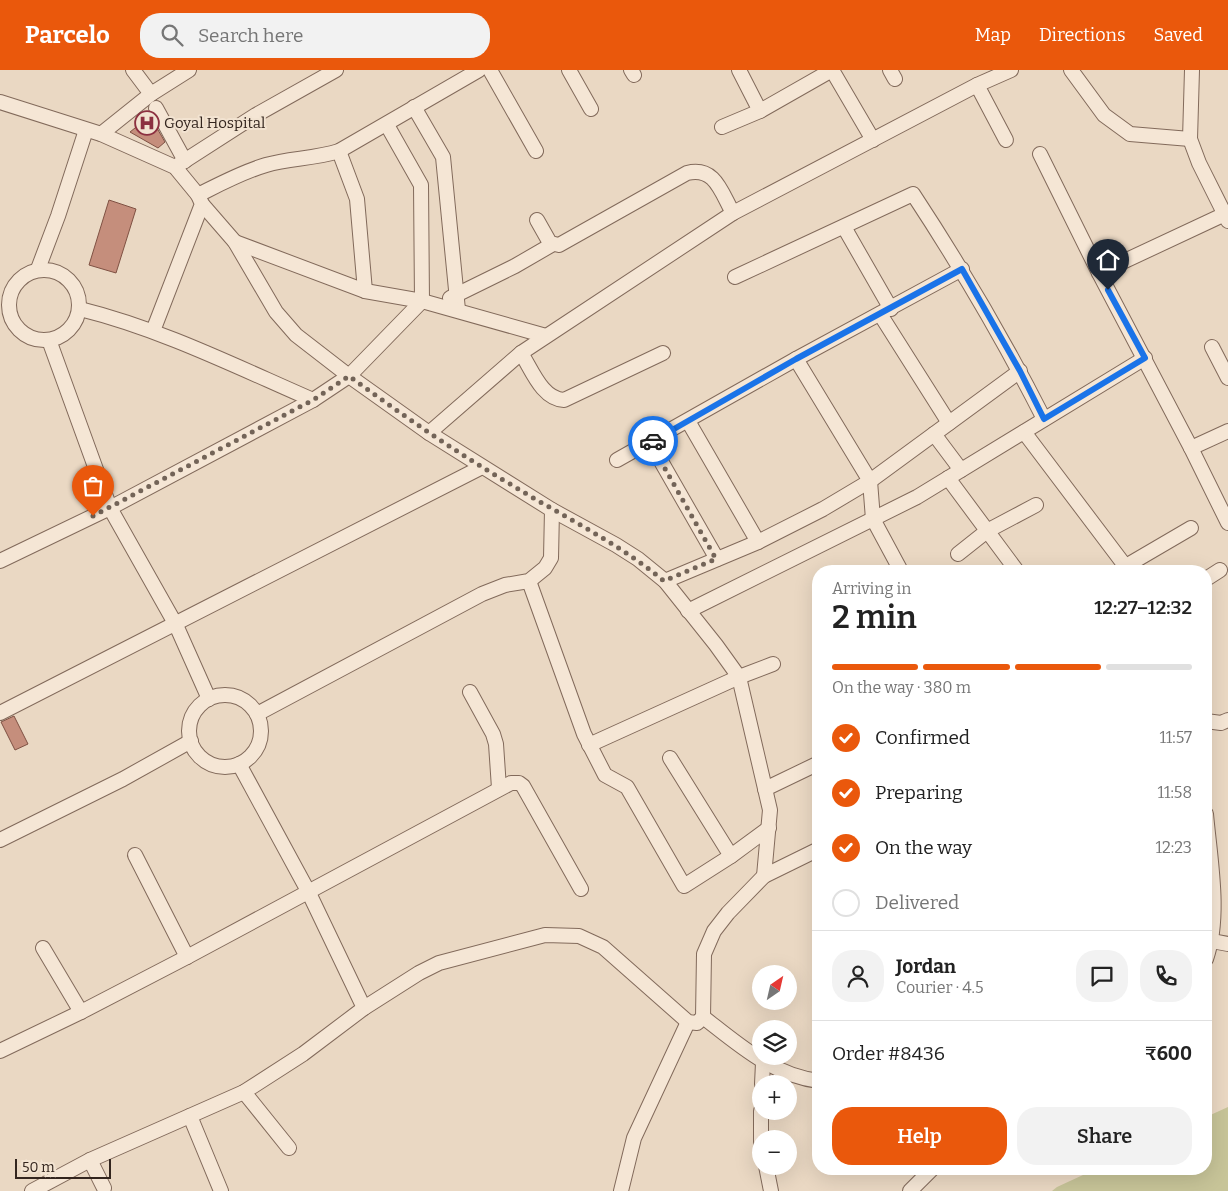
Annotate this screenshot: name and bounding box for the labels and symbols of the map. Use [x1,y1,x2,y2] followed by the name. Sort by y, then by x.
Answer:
[134,110,160,136] hospital icon: Goyal Hospital
[164,114,265,132] place label: Goyal Hospital
[1087,239,1129,290] pin
[628,416,678,466] courier
[72,465,114,516] pin
[752,965,798,1010] north arrow
[15,1156,111,1179] scale bar

